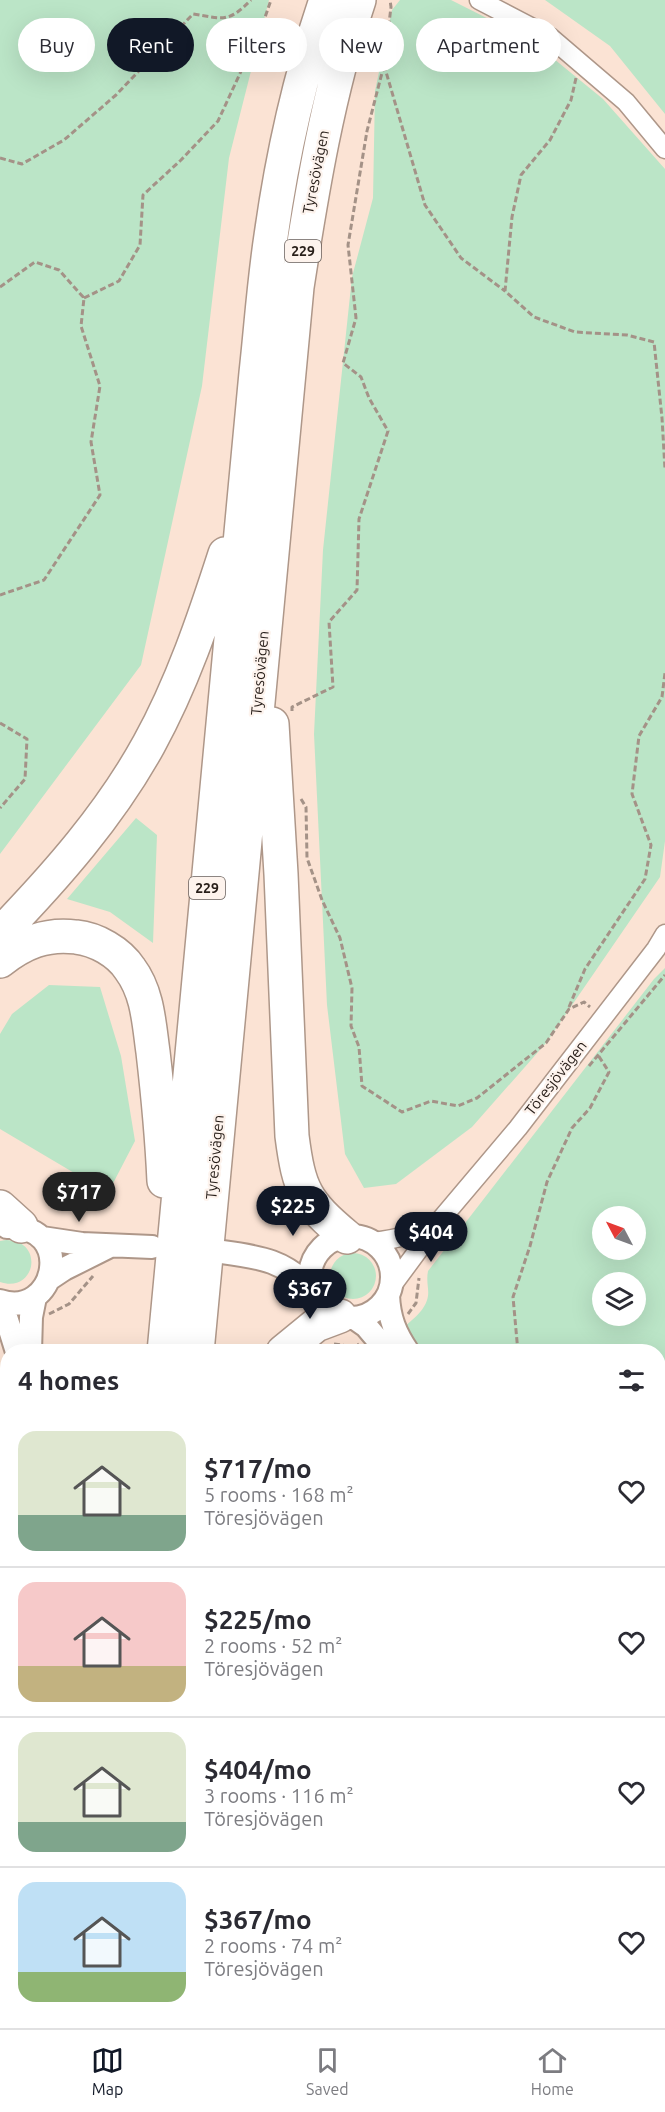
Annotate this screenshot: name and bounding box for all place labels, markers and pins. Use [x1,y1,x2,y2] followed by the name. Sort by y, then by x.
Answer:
[43,1172,115,1223] pin: $717
[257,1186,329,1237] pin: $225
[395,1212,467,1263] pin: $404
[274,1269,346,1320] pin: $367

